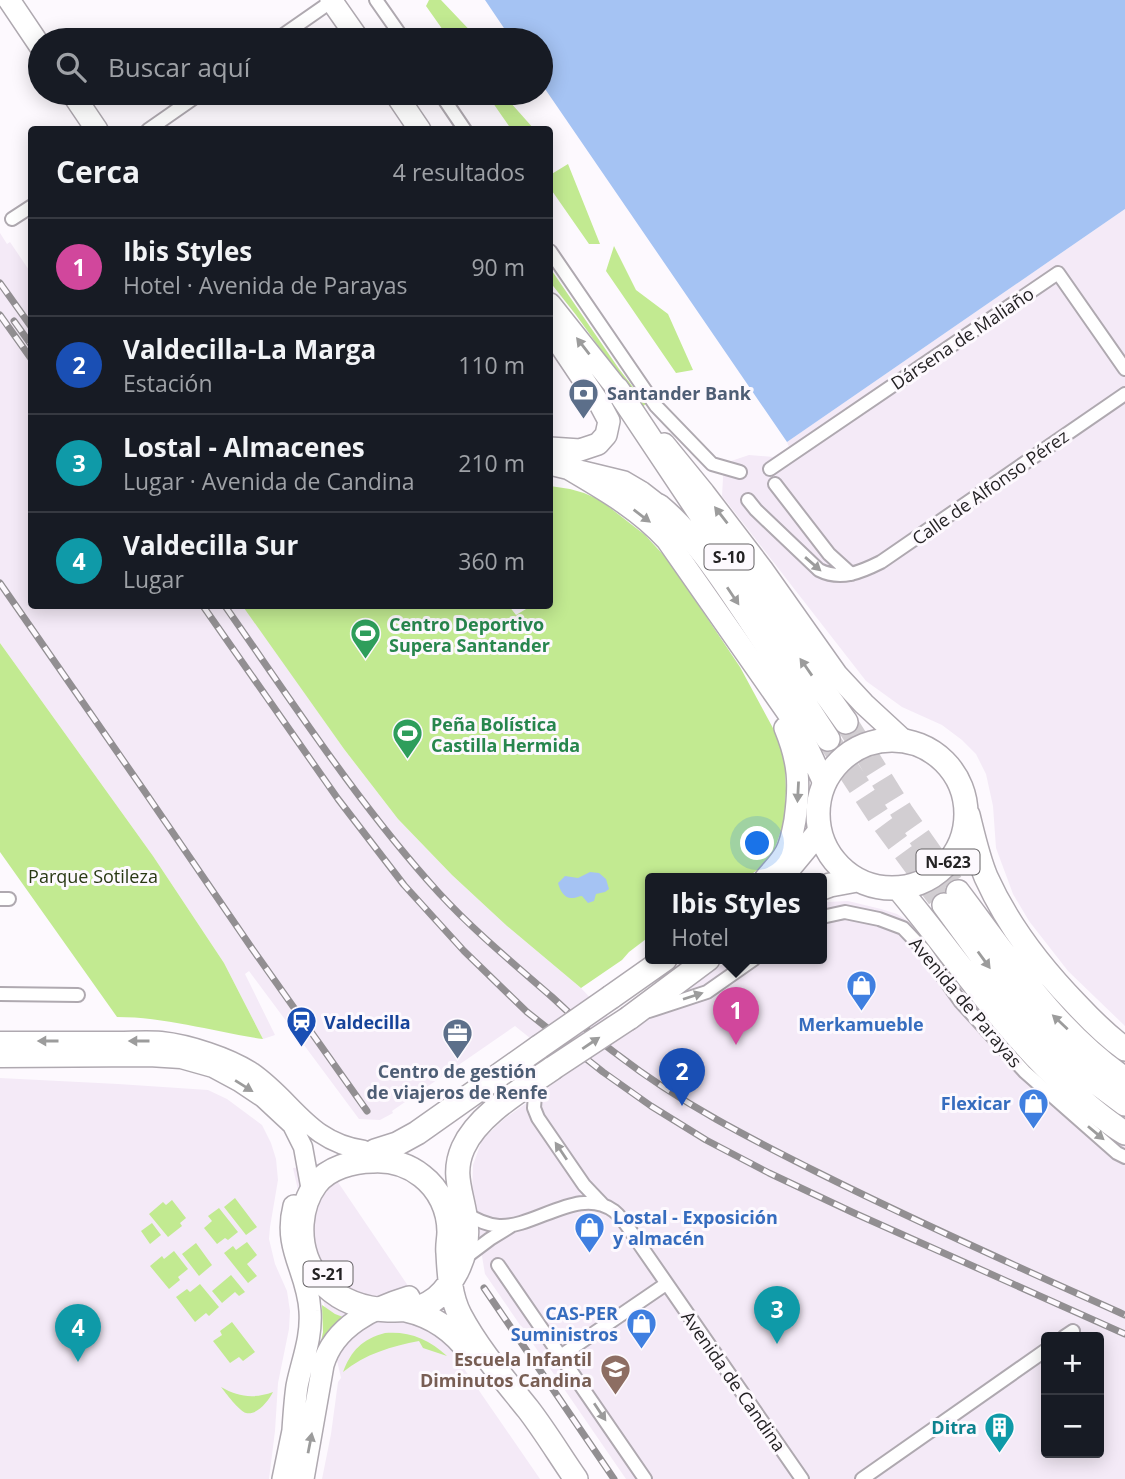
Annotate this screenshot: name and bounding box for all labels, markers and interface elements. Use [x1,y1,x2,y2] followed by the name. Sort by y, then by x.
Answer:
[28,28,553,105] search box
[52,48,90,86] icon: search
[108,49,250,85] text: Buscar aquí
[56,151,140,192] text: Cerca
[393,156,525,188] text: 4 resultados
[123,233,252,269] text: Ibis Styles
[72,251,86,283] text: 1
[471,251,525,283] text: 90 m
[123,269,407,301] text: Hotel · Avenida de Parayas
[886,281,1038,395] street label: Dársena de Maliaño
[123,331,376,367] text: Valdecilla-La Marga
[576,338,591,355] one-way arrow
[72,349,86,381] text: 2
[458,349,525,381] text: 110 m
[123,367,212,399] text: Estación
[567,376,601,420] bank icon: Santander Bank
[607,381,752,405] place label: Santander Bank
[907,424,1073,550] street label: Calle de Alfonso Pérez
[123,429,365,465] text: Lostal - Almacenes
[72,447,86,479] text: 3
[458,447,525,479] text: 210 m
[123,465,415,497] text: Lugar · Avenida de Candina
[713,506,728,524] one-way arrow
[633,509,651,523] one-way arrow
[123,527,298,563] text: Valdecilla Sur
[704,544,754,570] road number: S-10
[72,545,86,577] text: 4
[458,545,525,577] text: 360 m
[804,556,822,572] one-way arrow
[123,563,184,595] text: Lugar
[726,587,740,605] one-way arrow
[389,612,550,657] place label: Centro Deportivo Supera Santander
[349,617,383,661] sports icon: Centro Deportivo Supera Santander
[799,658,813,676] one-way arrow
[431,712,580,757] place label: Peña Bolística Castilla Hermida
[391,717,425,761] sports icon: Peña Bolística Castilla Hermida
[792,781,803,803] one-way arrow
[740,826,774,860] your location
[916,849,979,874] road number: N-623
[28,864,158,888] park label: Parque Sotileza
[645,873,827,964] popup
[671,885,801,921] text: Ibis Styles
[671,921,729,953] text: Hotel
[904,932,1028,1072] street label: Avenida de Parayas
[977,951,992,969] one-way arrow
[844,969,878,1013] shop icon: Merkamueble
[713,987,759,1045] pin: 1
[683,990,704,1001] one-way arrow
[284,1005,318,1049] station icon: Valdecilla
[324,1010,411,1034] place label: Valdecilla
[798,1012,924,1036] place label: Merkamueble
[1052,1015,1069,1031] one-way arrow
[440,1016,474,1060] office icon: Centro de gestión de viajeros de Renfe
[37,1035,59,1047] one-way arrow
[127,1035,149,1047] one-way arrow
[581,1036,600,1049] one-way arrow
[659,1048,705,1106] pin: 2
[366,1059,548,1104] place label: Centro de gestión de viajeros de Renfe
[234,1079,253,1092] one-way arrow
[1017,1086,1051,1130] shop icon: Flexicar
[941,1091,1011,1115] place label: Flexicar
[1087,1125,1104,1140] one-way arrow
[554,1142,568,1160] one-way arrow
[613,1205,778,1250] place label: Lostal - Exposición y almacén
[573,1210,607,1254] shop icon: Lostal - Exposición y almacén
[304,1262,352,1286] road number: S-21
[754,1286,800,1344] pin: 3
[511,1301,618,1346] place label: CAS-PER Suministros
[55,1304,101,1362] pin: 4
[624,1306,658,1350] shop icon: CAS-PER Suministros
[676,1306,792,1456] street label: Avenida de Candina
[1041,1332,1104,1458] map controls
[1041,1332,1104,1395] button: +
[420,1347,592,1392] place label: Escuela Infantil Diminutos Candina
[598,1352,632,1396] school or university icon: Escuela Infantil Diminutos Candina
[1041,1395,1104,1458] button: −
[593,1403,607,1421] one-way arrow
[983,1410,1017,1454] building icon: Ditra
[931,1415,977,1439] place label: Ditra
[304,1432,315,1454] one-way arrow

